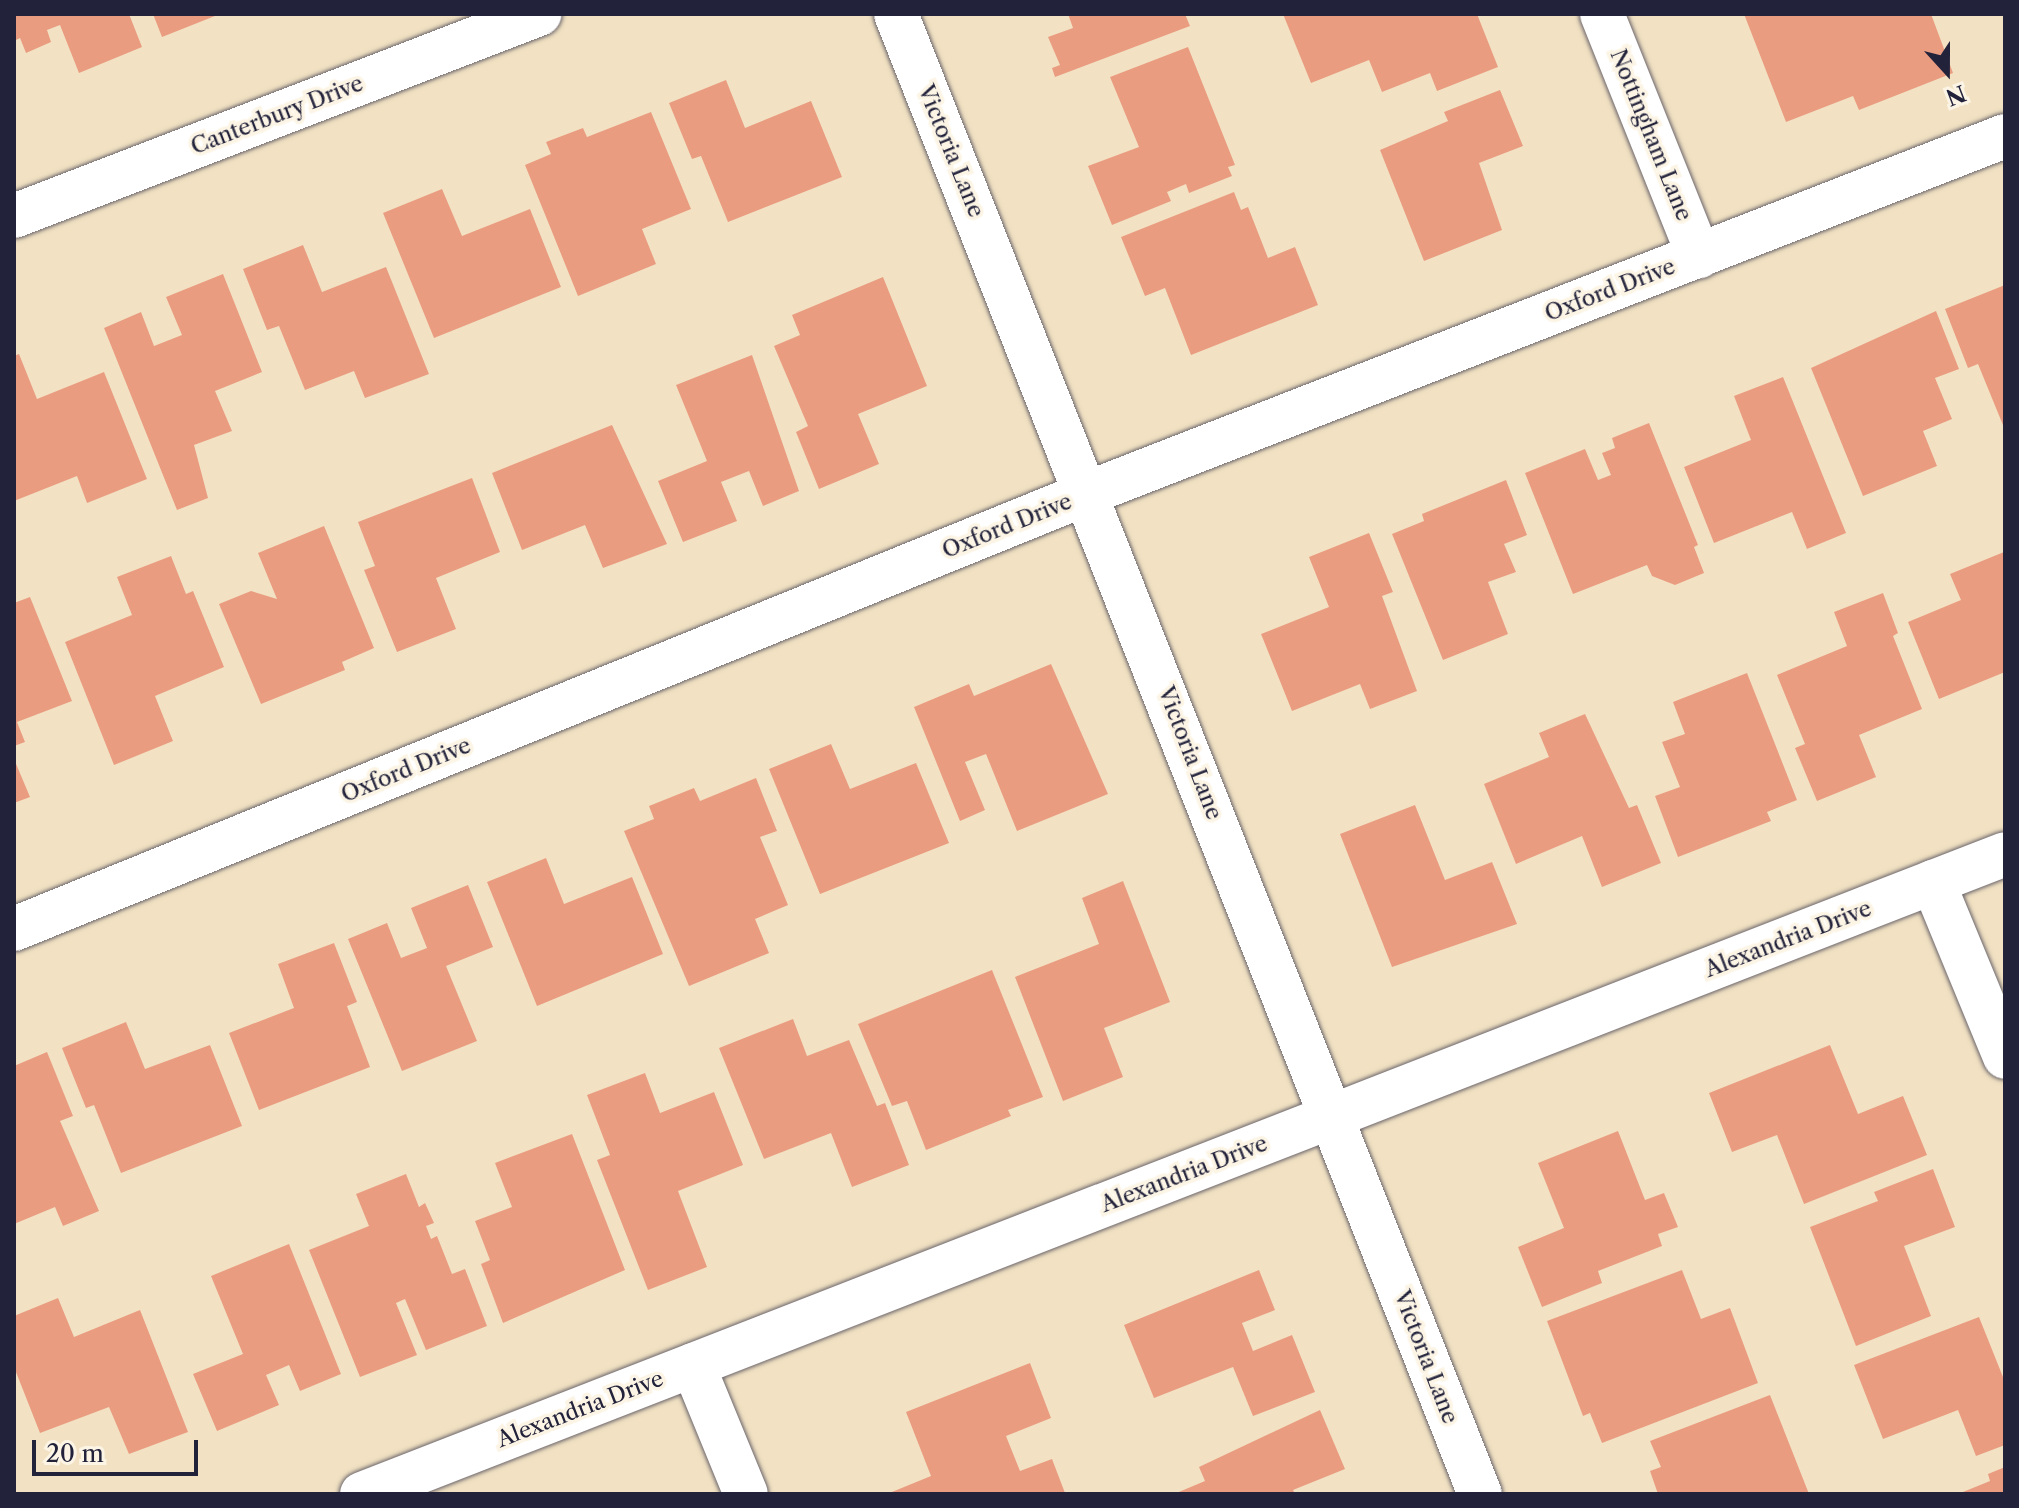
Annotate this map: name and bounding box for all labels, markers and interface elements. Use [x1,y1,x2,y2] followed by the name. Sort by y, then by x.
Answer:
[1907,32,1987,112] north arrow
[1605,45,1697,225] street label: Nottingham Lane
[187,70,367,160] street label: Canterbury Drive
[1942,79,1970,111] text: N
[912,81,990,221] street label: Victoria Lane
[1541,253,1679,327] street label: Oxford Drive
[938,488,1076,564] street label: Oxford Drive
[1152,682,1228,824] street label: Victoria Lane
[337,732,475,808] street label: Oxford Drive
[1701,895,1875,983] street label: Alexandria Drive
[1097,1130,1271,1218] street label: Alexandria Drive
[1388,1286,1464,1428] street label: Victoria Lane
[493,1365,667,1453] street label: Alexandria Drive
[36,1424,202,1474] scale bar
[46,1439,104,1468] text: 20 m

